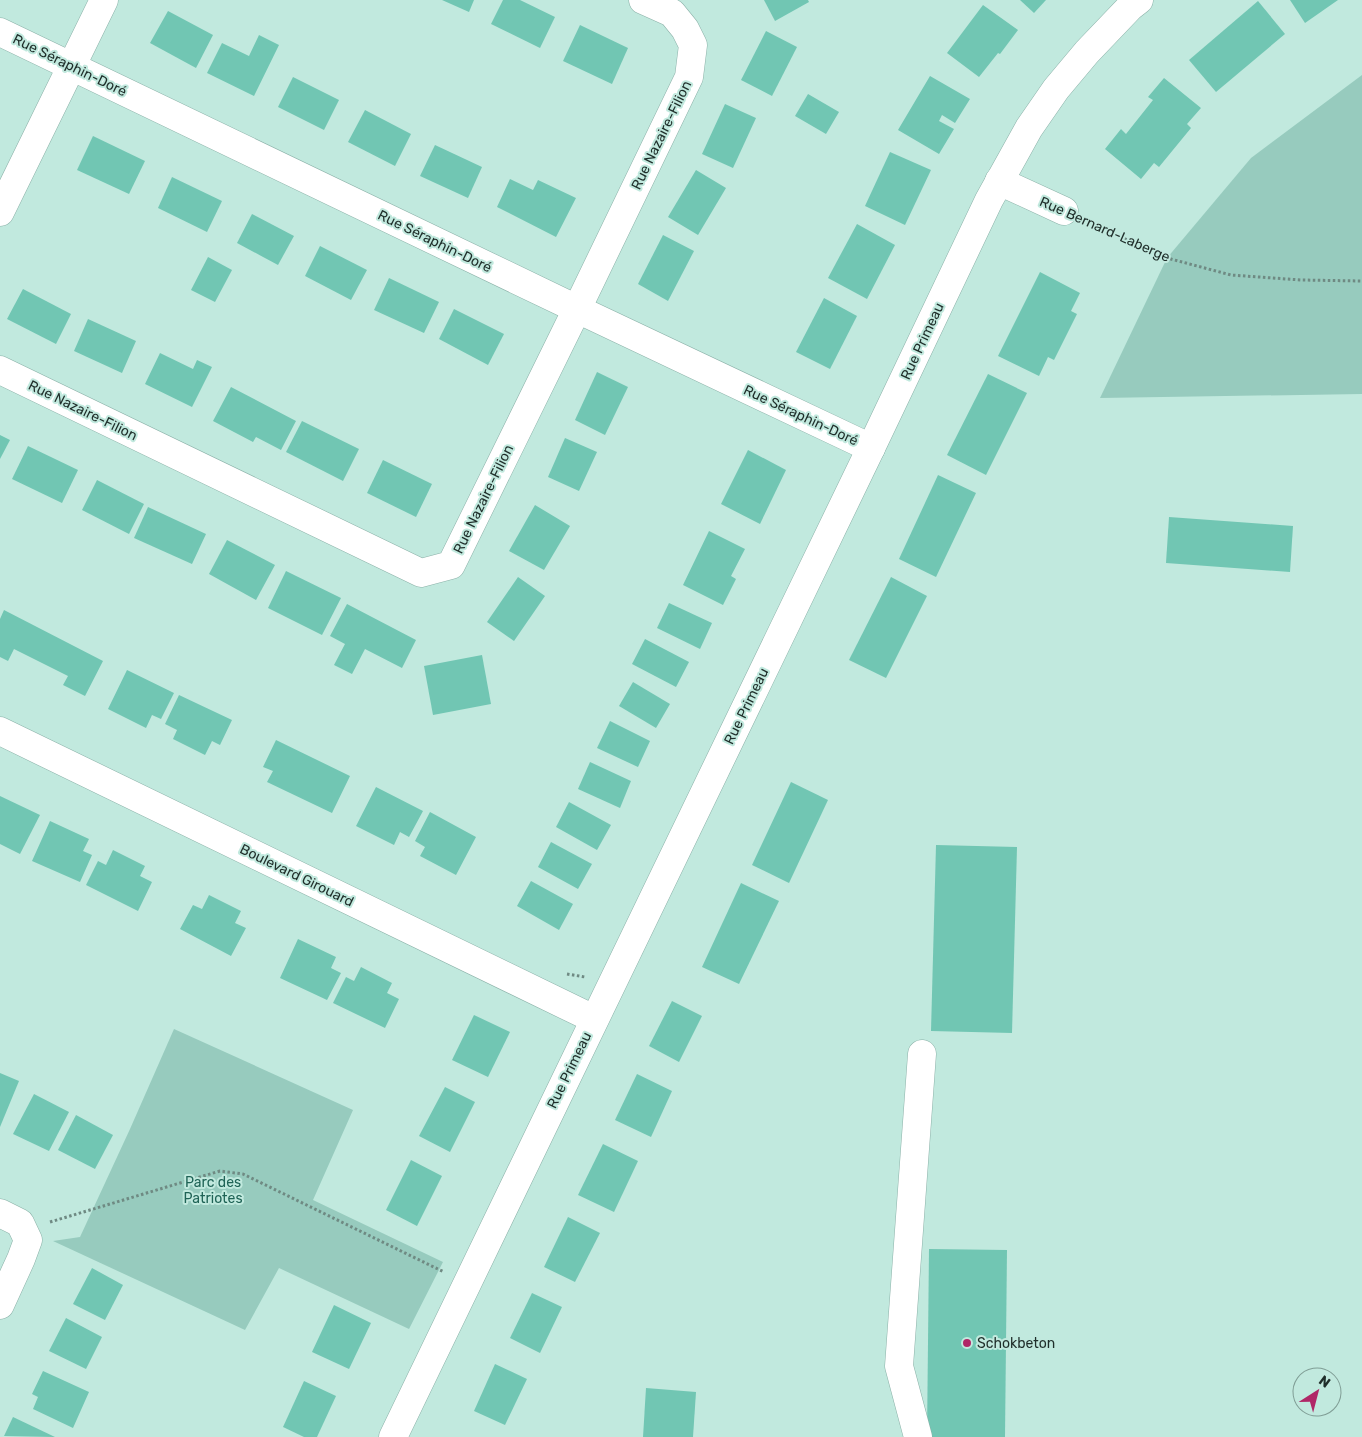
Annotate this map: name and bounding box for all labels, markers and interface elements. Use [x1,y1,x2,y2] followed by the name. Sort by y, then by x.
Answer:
[10,31,130,100] street label: Rue Séraphin-Doré
[628,78,695,192] street label: Rue Nazaire-Filion
[1037,193,1173,266] street label: Rue Bernard-Laberge
[375,207,495,276] street label: Rue Séraphin-Doré
[897,300,948,382] street label: Rue Primeau
[26,377,140,444] street label: Rue Nazaire-Filion
[741,381,861,450] street label: Rue Séraphin-Doré
[450,442,517,556] street label: Rue Nazaire-Filion
[721,665,772,747] street label: Rue Primeau
[237,840,357,910] street label: Boulevard Girouard
[544,1029,595,1111] street label: Rue Primeau
[183,1174,243,1207] park label: Parc des Patriotes
[977,1335,1055,1352] place label: Schokbeton
[961,1337,973,1349] marker: Schokbeton
[1292,1367,1342,1417] north arrow
[1315,1372,1333,1392] text: N

